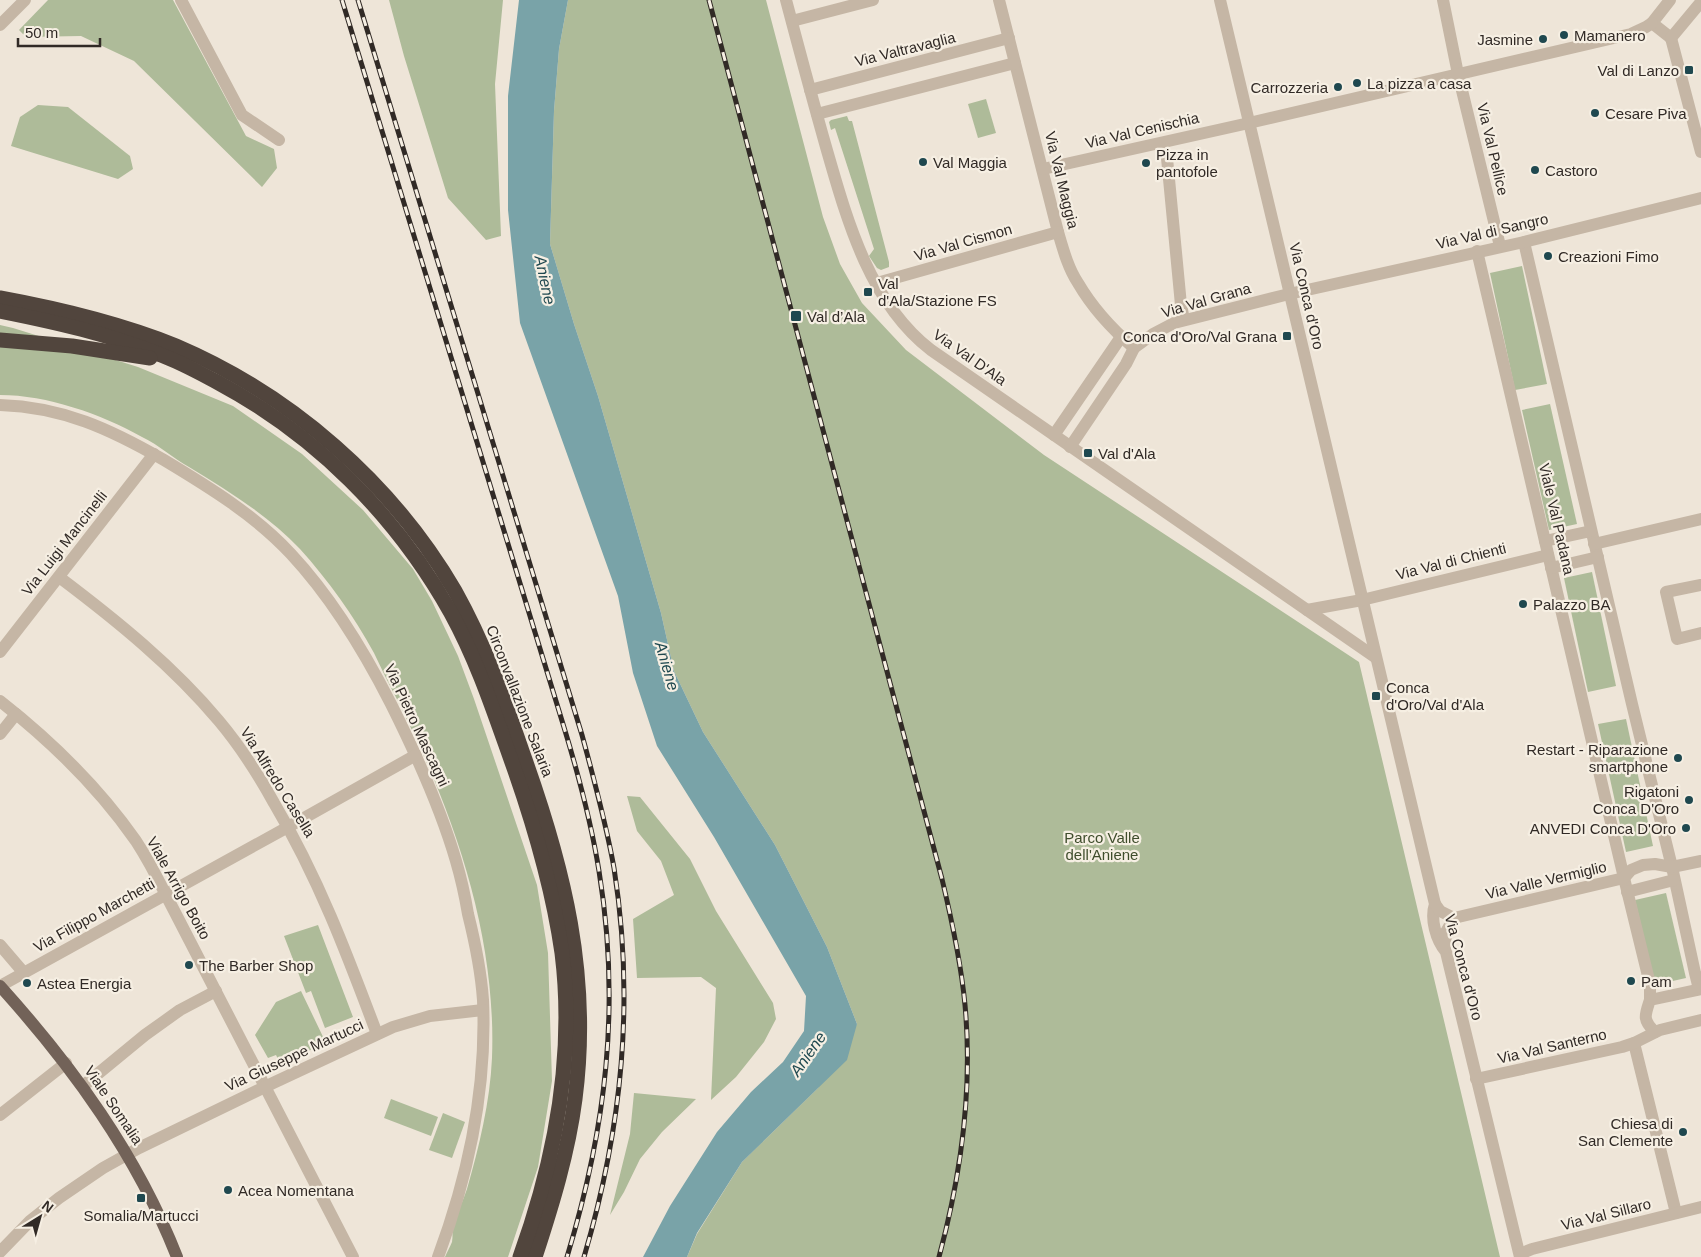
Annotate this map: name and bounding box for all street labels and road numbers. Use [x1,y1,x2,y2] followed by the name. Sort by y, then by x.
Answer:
[853,28,958,70] street label: Via Valtravaglia
[1474,101,1512,197] street label: Via Val Pellice
[1083,109,1201,151] street label: Via Val Cenischia
[1042,130,1082,231] street label: Via Val Maggia
[1434,210,1550,252] street label: Via Val di Sangro
[912,220,1014,264] street label: Via Val Cismon
[1286,241,1328,351] street label: Via Conca d'Oro
[1159,279,1253,321] street label: Via Val Grana
[930,325,1011,389] street label: Via Val D'Ala
[1536,462,1578,577] street label: Viale Val Padana
[18,487,110,599] street label: Via Luigi Mancinelli
[1394,539,1508,583] street label: Via Val di Chienti
[483,623,557,780] street label: Circonvallazione Salaria
[381,661,453,789] street label: Via Pietro Mascagni
[237,724,319,841] street label: Via Alfredo Casella
[144,834,214,942] street label: Viale Arrigo Boito
[1484,858,1608,902] street label: Via Valle Vermiglio
[31,875,157,955] street label: Via Filippo Marchetti
[1442,912,1486,1022] street label: Via Conca d'Oro
[222,1015,366,1095] street label: Via Giuseppe Martucci
[1496,1025,1608,1067] street label: Via Val Santerno
[81,1062,147,1148] street label: Viale Somalia
[1559,1195,1653,1233] street label: Via Val Sillaro

